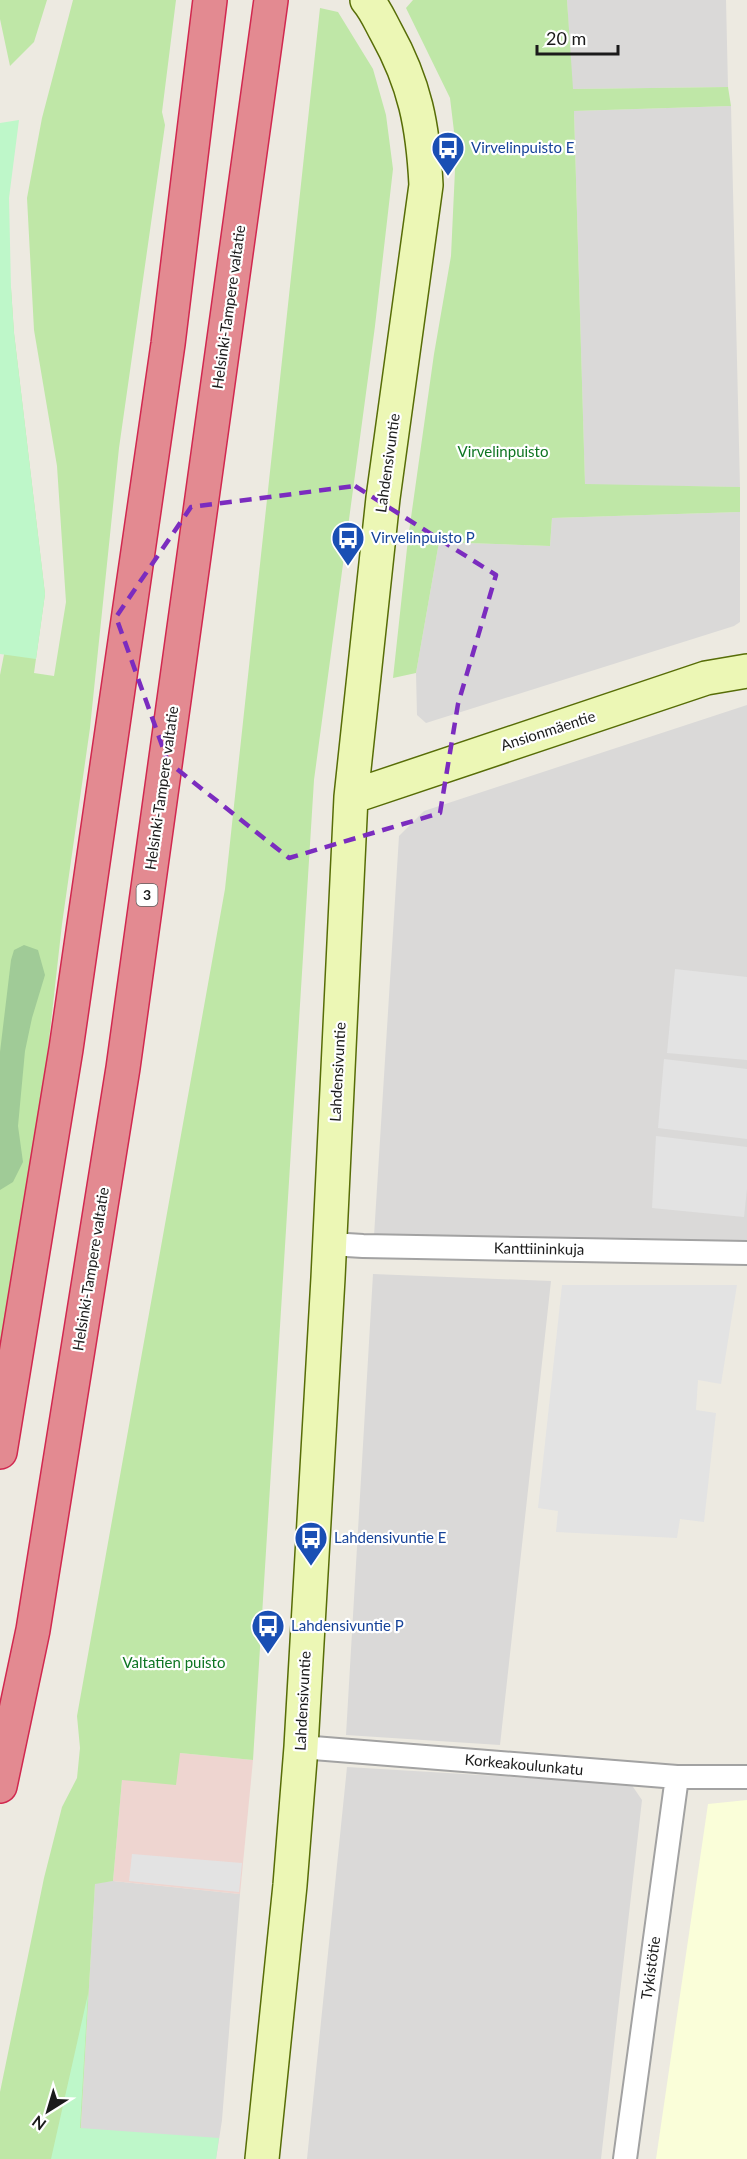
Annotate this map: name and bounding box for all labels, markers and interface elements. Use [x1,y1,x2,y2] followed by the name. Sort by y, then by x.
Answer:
[537,18,618,56] scale bar
[546,27,586,49] text: 20 m
[430,130,466,177] bus stop icon: Virvelinpuisto E
[471,138,574,156] place label: Virvelinpuisto E
[208,224,248,390] street label: Helsinki-Tampere valtatie
[371,412,403,514] street label: Lahdensivuntie
[458,442,548,460] park label: Virvelinpuisto
[330,520,366,567] bus stop icon: Virvelinpuisto P
[371,528,475,546] place label: Virvelinpuisto P
[141,705,181,871] street label: Helsinki-Tampere valtatie
[498,706,597,754] street label: Ansionmäentie
[136,884,158,906] road number: 3
[325,1022,349,1122] street label: Lahdensivuntie
[68,1186,112,1352] street label: Helsinki-Tampere valtatie
[494,1238,584,1258] street label: Kanttiininkuja
[293,1520,329,1567] bus stop icon: Lahdensivuntie E
[334,1528,446,1546] place label: Lahdensivuntie E
[250,1608,286,1655] bus stop icon: Lahdensivuntie P
[291,1616,404,1634] place label: Lahdensivuntie P
[290,1651,314,1751] street label: Lahdensivuntie
[123,1653,225,1671] park label: Valtatien puisto
[464,1750,584,1778] street label: Korkeakoulunkatu
[637,1935,663,2001] street label: Tykistötie
[18,2081,78,2141] north arrow
[28,2112,49,2135] text: N

